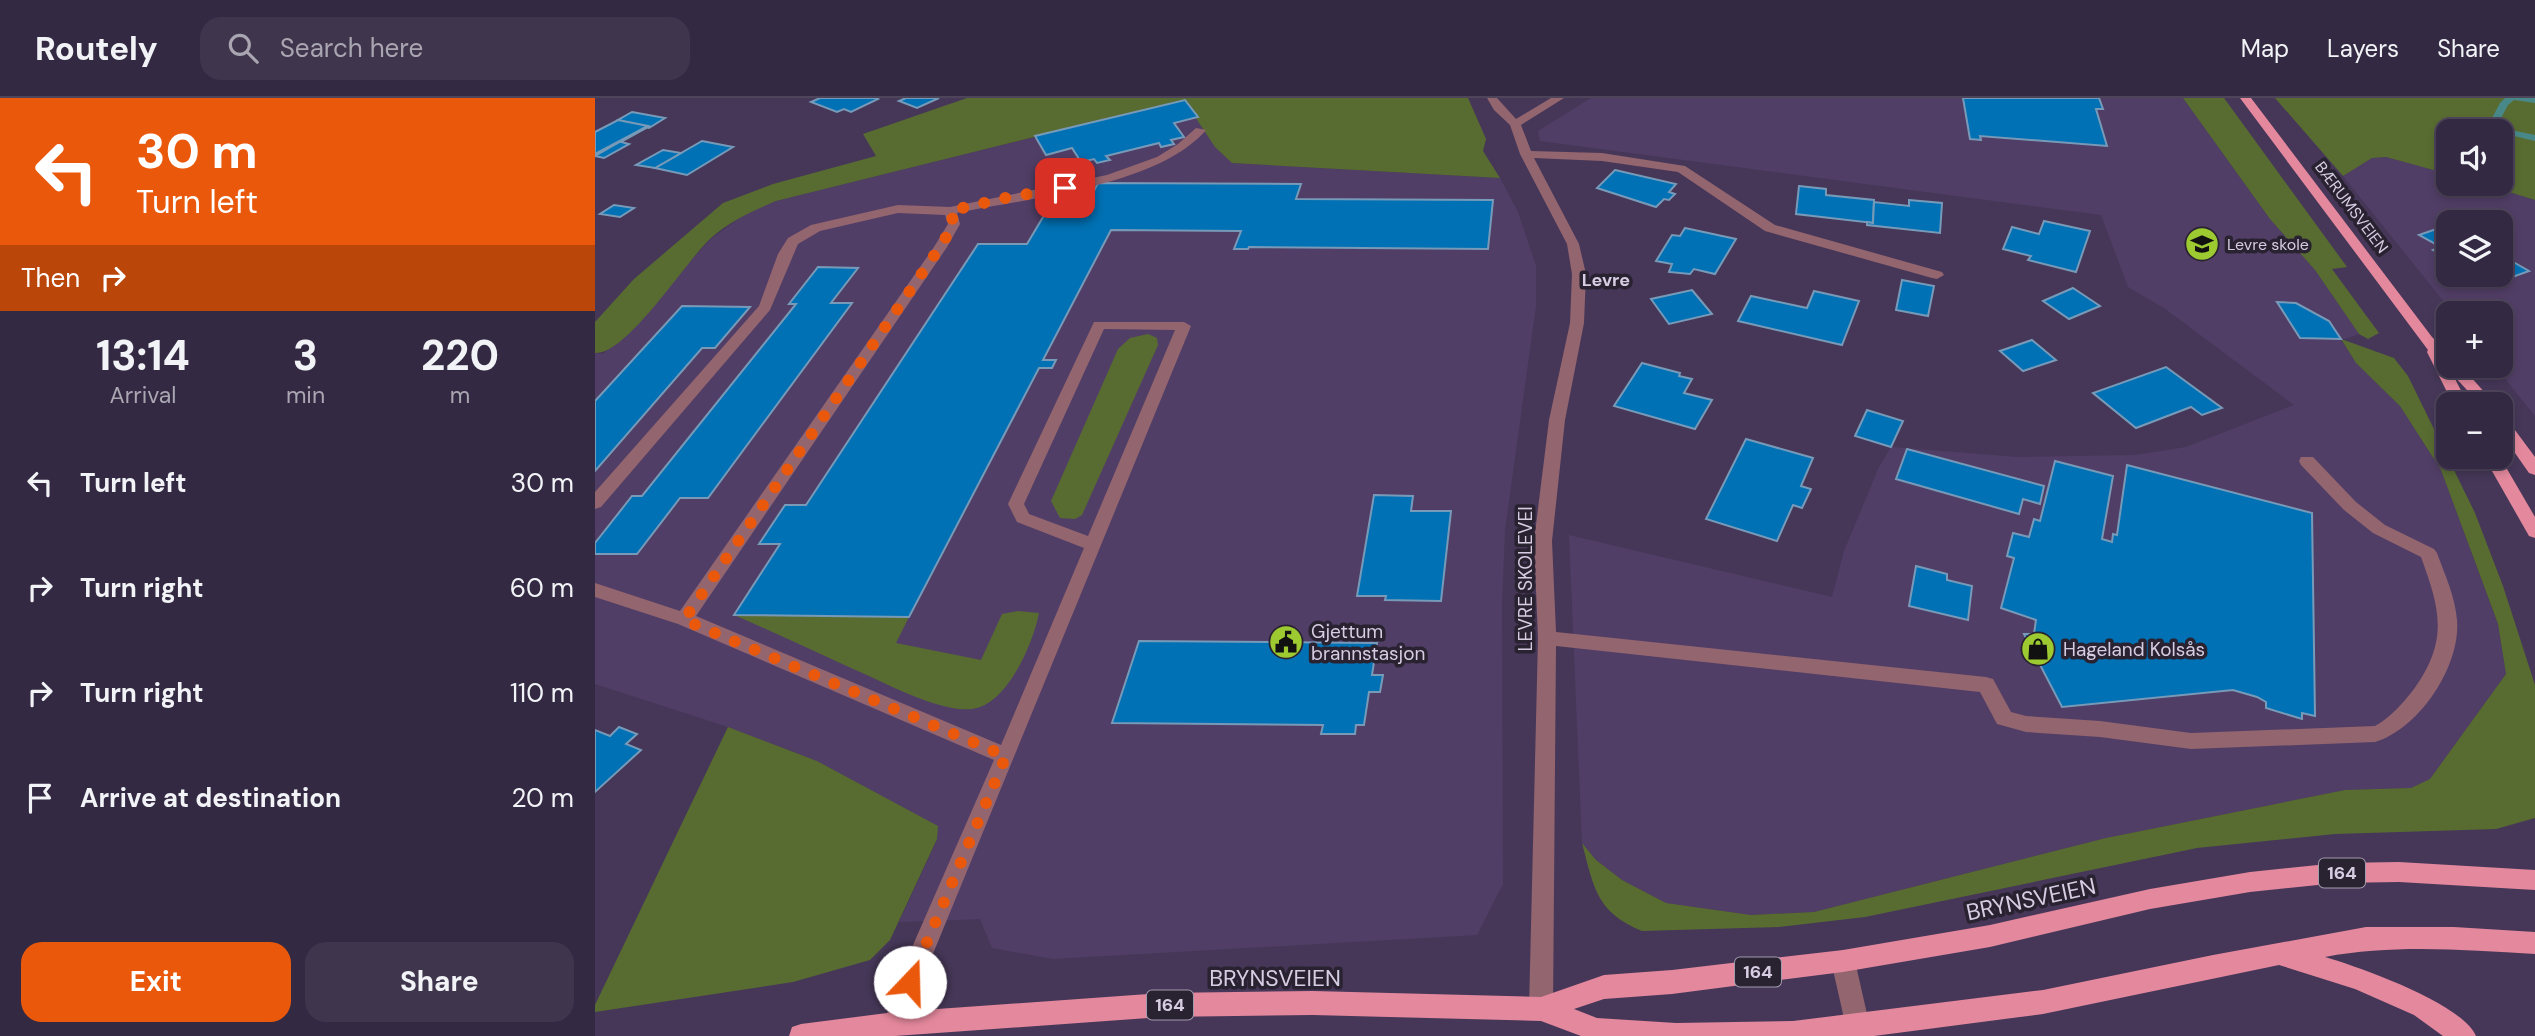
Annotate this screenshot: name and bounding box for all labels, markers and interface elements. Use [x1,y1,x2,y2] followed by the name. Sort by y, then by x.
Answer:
[200,17,690,80] search box
[35,27,158,70] text: Routely
[224,29,262,67] icon: search
[280,31,423,65] text: Search here
[2241,33,2289,64] text: Map
[2327,33,2399,64] text: Layers
[2437,33,2500,64] text: Share
[136,119,258,183] text: 30 m
[2436,119,2513,469] map controls
[2436,119,2513,196] button: sound
[21,126,112,217] icon: left
[2310,157,2393,257] street label: BÆRUMSVEIEN
[1035,158,1095,218] pin
[1046,169,1084,207] icon: arrive
[136,181,258,223] text: Turn left
[2436,210,2513,287] button: layers
[2183,225,2221,263] school or university icon: Levre skole
[2227,234,2309,255] place label: Levre skole
[94,259,132,297] icon: right
[21,261,80,295] text: Then
[1582,268,1630,292] district label: Levre
[2436,301,2513,378] button: +
[96,328,190,383] text: 13:14
[293,328,318,383] text: 3
[421,328,499,383] text: 220
[109,380,176,410] text: Arrival
[286,380,325,410] text: min
[450,380,470,410] text: m
[2436,392,2513,469] button: −
[21,464,59,502] icon: left
[80,466,187,500] text: Turn left
[511,466,574,500] text: 30 m
[1513,506,1538,652] street label: LEVRE SKOLEVEI
[21,569,59,607] icon: right
[80,571,204,605] text: Turn right
[510,571,574,605] text: 60 m
[1311,619,1425,666] place label: Gjettum brannstasjon
[1267,623,1305,661] public building icon: Gjettum brannstasjon
[2019,630,2057,668] shop icon: Hageland Kolsås
[2063,637,2205,662] place label: Hageland Kolsås
[21,674,59,712] icon: right
[80,676,204,710] text: Turn right
[510,676,574,710] text: 110 m
[21,779,59,817] icon: arrive
[80,781,341,815] text: Arrive at destination
[511,781,574,815] text: 20 m
[2319,858,2365,888] road number: 164
[1963,871,2099,927] street label: BRYNSVEIEN
[21,942,291,1022] button: Exit
[305,942,574,1022] button: Share
[873,945,947,1019] position arrow
[1735,958,1781,986] road number: 164
[1209,963,1341,993] street label: BRYNSVEIEN
[1147,991,1193,1020] road number: 164

